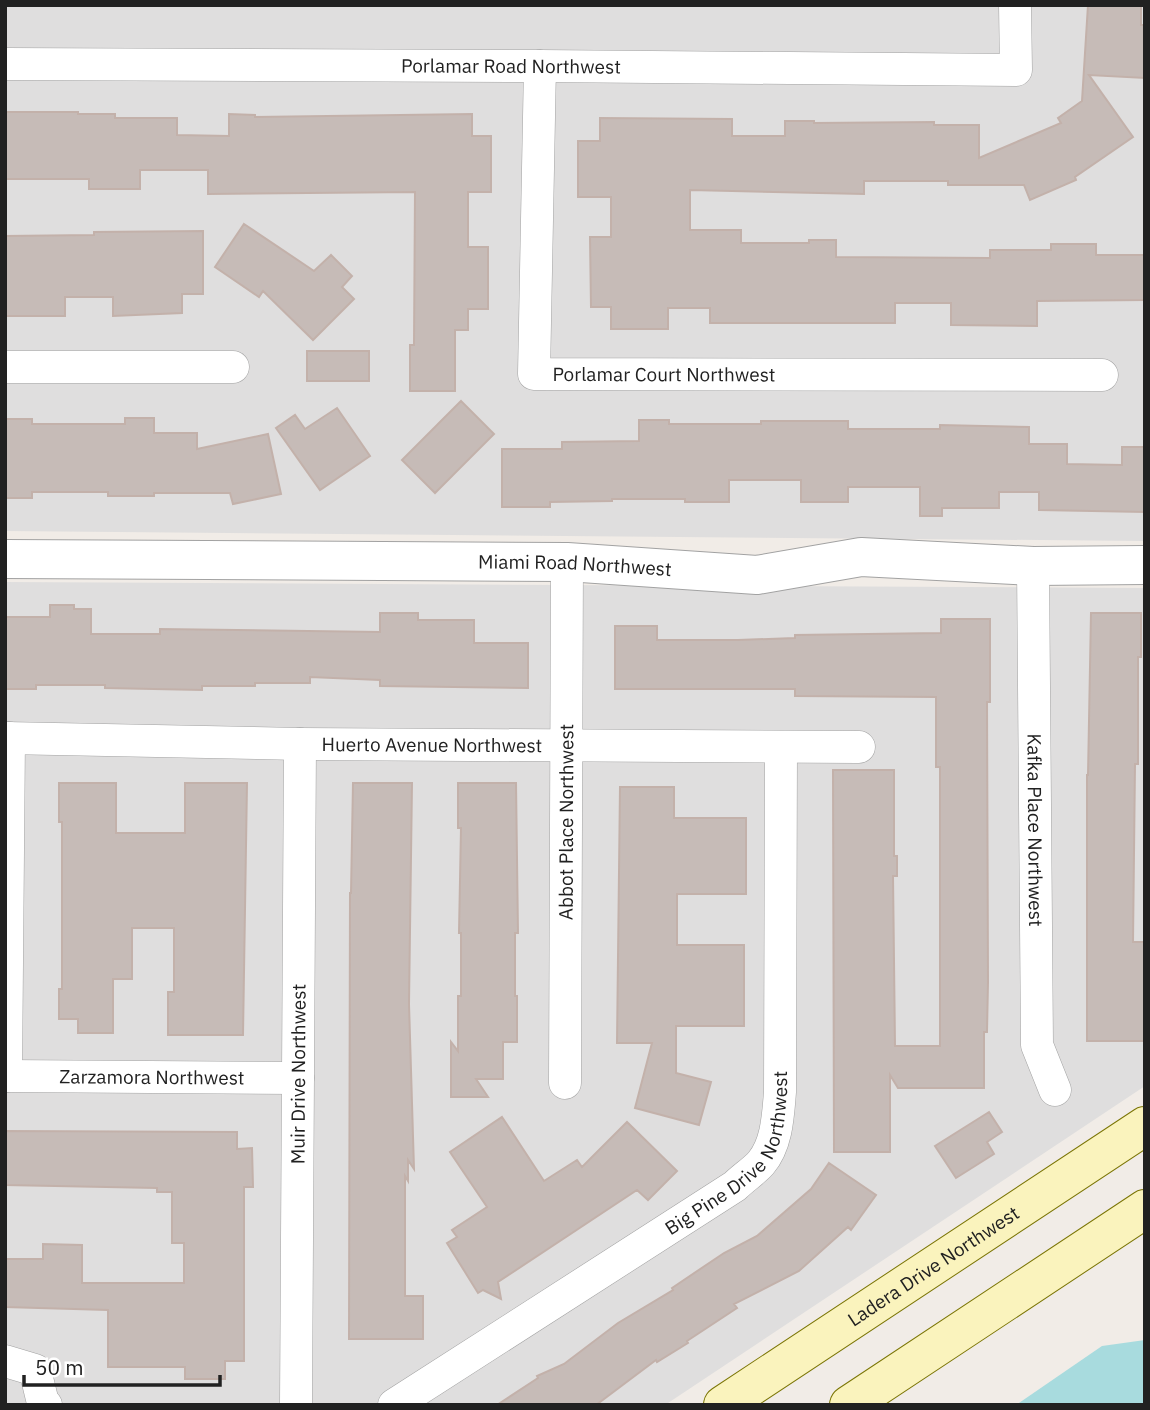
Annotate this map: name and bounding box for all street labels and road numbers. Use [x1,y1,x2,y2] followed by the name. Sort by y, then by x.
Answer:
[401,53,621,79] street label: Porlamar Road Northwest
[552,362,775,386] street label: Porlamar Court Northwest
[478,550,672,581] street label: Miami Road Northwest
[554,724,578,920] street label: Abbot Place Northwest
[322,732,542,757] street label: Huerto Avenue Northwest
[1022,733,1048,927] street label: Kafka Place Northwest
[285,984,311,1164] street label: Muir Drive Northwest
[59,1064,245,1090] street label: Zarzamora Northwest
[660,1071,792,1240] street label: Big Pine Drive Northwest
[843,1201,1023,1331] street label: Ladera Drive Northwest

